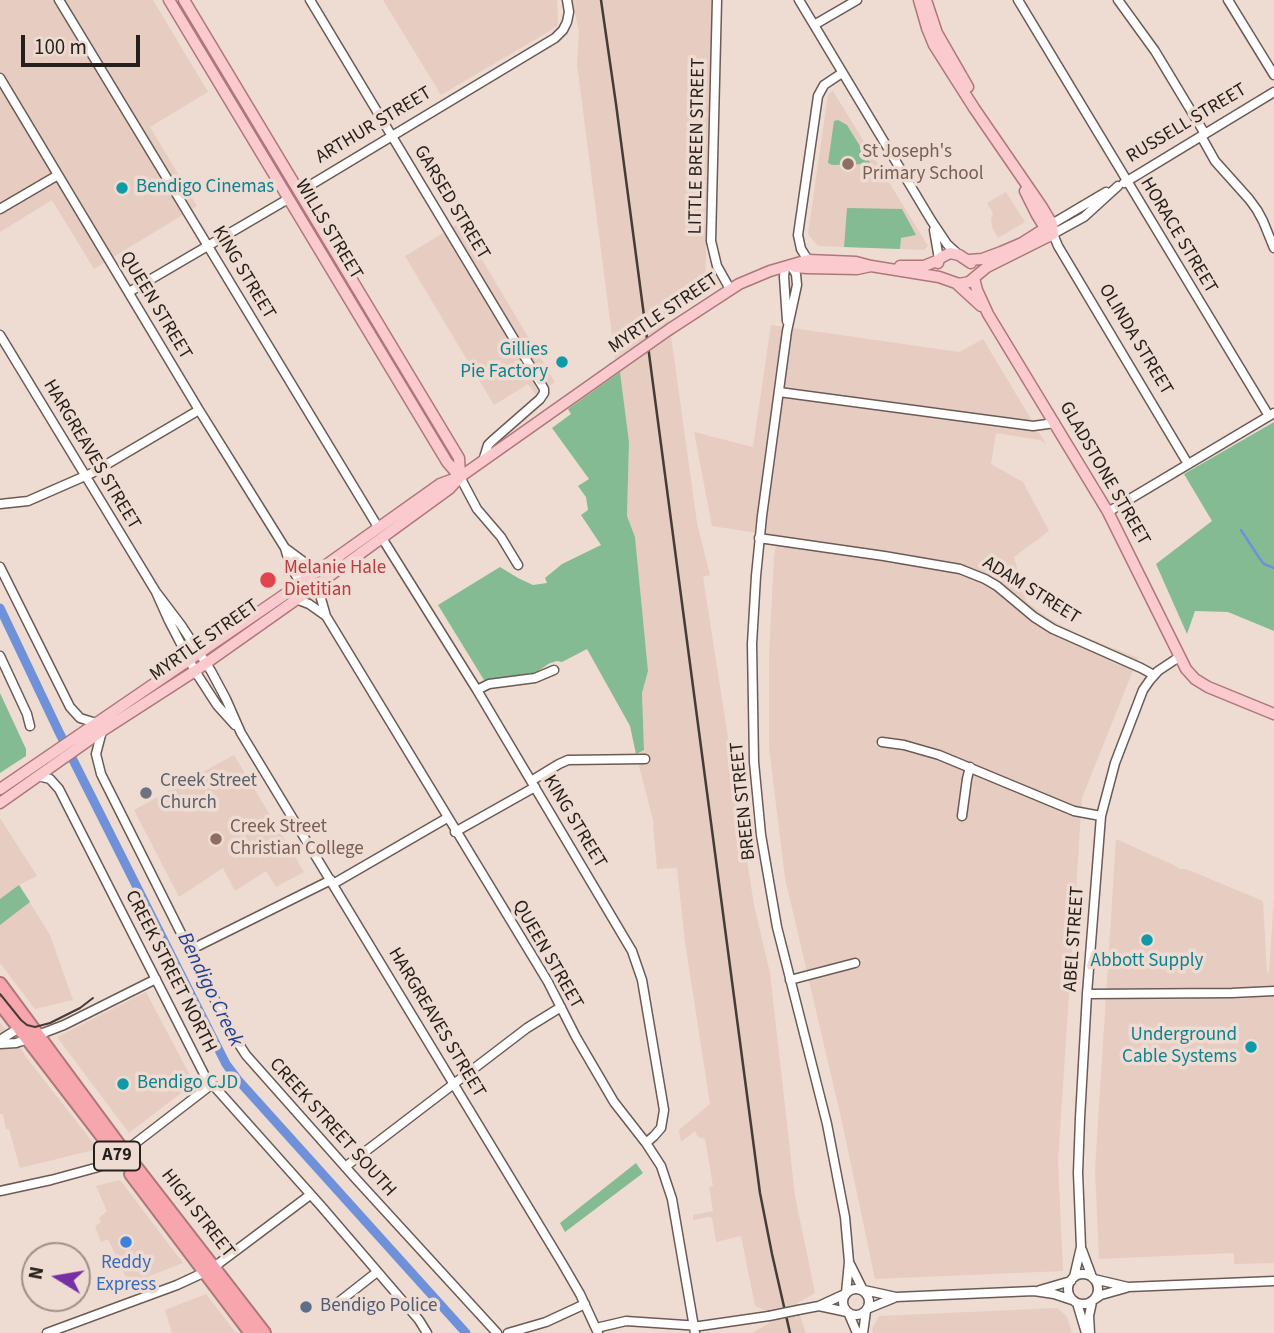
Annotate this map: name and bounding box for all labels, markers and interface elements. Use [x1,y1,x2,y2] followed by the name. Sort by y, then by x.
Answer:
[24,21,144,65] scale bar
[34,32,87,62] text: 100 m
[685,57,711,235] street label: LITTLE BREEN STREET
[1123,79,1251,169] street label: RUSSELL STREET
[312,82,436,170] street label: ARTHUR STREET
[408,142,494,264] street label: GARSED STREET
[862,142,984,186] place label: St Joseph's Primary School
[840,156,856,172] marker: St Joseph's Primary School
[1134,174,1222,298] street label: HORACE STREET
[289,176,367,284] street label: WILLS STREET
[136,177,274,199] place label: Bendigo Cinemas
[114,180,130,196] marker: Bendigo Cinemas
[206,222,280,324] street label: KING STREET
[114,248,196,364] street label: QUEEN STREET
[605,269,723,359] street label: MYRTLE STREET
[1093,280,1177,400] street label: OLINDA STREET
[460,340,548,384] place label: Gillies Pie Factory
[554,354,570,370] marker: Gillies Pie Factory
[37,376,145,534] street label: HARGREAVES STREET
[1054,398,1154,550] street label: GLADSTONE STREET
[978,552,1084,630] street label: ADAM STREET
[284,558,386,602] place label: Melanie Hale Dietitian
[258,570,278,590] marker: Melanie Hale Dietitian
[146,595,264,687] street label: MYRTLE STREET
[726,741,762,861] street label: BREEN STREET
[160,771,257,815] place label: Creek Street Church
[537,771,611,873] street label: KING STREET
[138,785,154,801] marker: Creek Street Church
[230,817,364,861] place label: Creek Street Christian College
[208,831,224,847] marker: Creek Street Christian College
[1060,886,1090,992] street label: ABEL STREET
[119,887,221,1057] street label: CREEK STREET NORTH
[507,896,587,1014] street label: QUEEN STREET
[170,929,248,1051] water label: Bendigo Creek
[1139,932,1155,948] marker: Abbott Supply
[382,944,490,1102] street label: HARGREAVES STREET
[1091,951,1203,973] place label: Abbott Supply
[1122,1025,1237,1069] place label: Underground Cable Systems
[1243,1039,1259,1055] marker: Underground Cable Systems
[264,1054,400,1202] street label: CREEK STREET SOUTH
[137,1073,238,1095] place label: Bendigo CJD
[115,1076,131,1092] marker: Bendigo CJD
[94,1142,140,1170] road number: A79
[155,1165,239,1263] street label: HIGH STREET
[118,1234,134,1250] marker: Reddy Express
[21,1242,91,1312] north arrow
[96,1253,156,1297] place label: Reddy Express
[22,1265,51,1282] text: N
[320,1296,437,1318] place label: Bendigo Police
[298,1299,314,1315] marker: Bendigo Police

